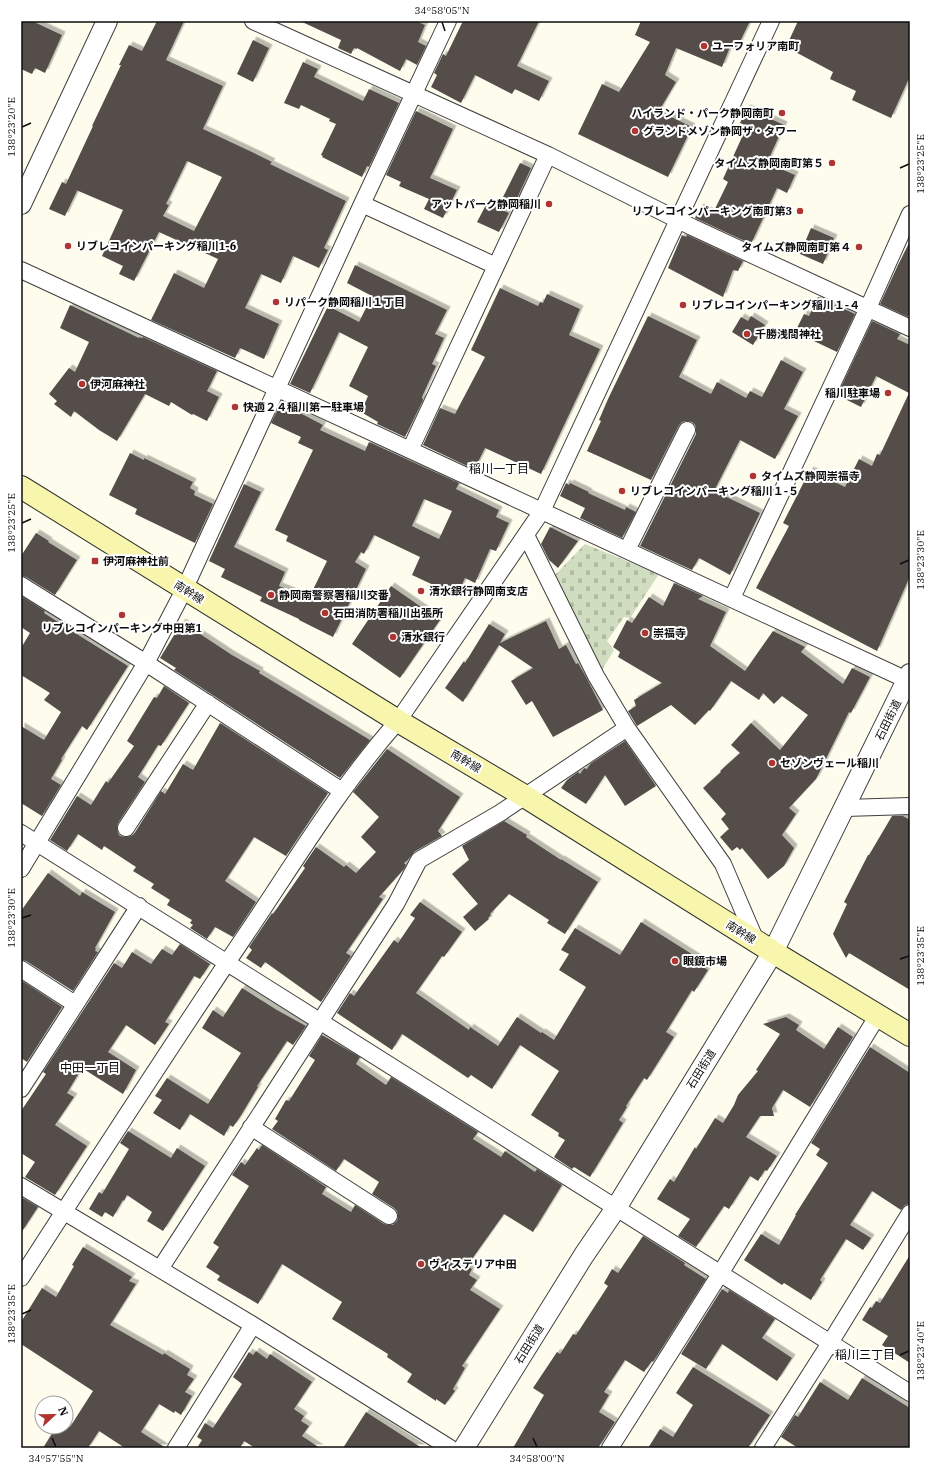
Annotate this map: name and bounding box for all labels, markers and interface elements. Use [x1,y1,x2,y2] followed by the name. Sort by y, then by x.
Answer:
[415,4,470,17] text: 34°58'05"N
[712,39,799,53] place label: ユーフォリア南町
[699,41,709,51] marker: ユーフォリア南町
[5,97,18,157] text: 138°23'20"E
[631,106,774,120] place label: ハイランド・パーク静岡南町
[777,108,787,118] marker: ハイランド・パーク静岡南町
[643,124,797,138] place label: グランドメゾン静岡ザ・タワー
[630,126,640,136] marker: グランドメゾン静岡ザ・タワー
[914,134,927,194] text: 138°23'25"E
[714,156,824,170] place label: タイムズ静岡南町第５
[827,158,837,168] marker: タイムズ静岡南町第５
[431,197,541,211] place label: アットパーク静岡稲川
[544,199,554,209] marker: アットパーク静岡稲川
[632,204,792,218] place label: リブレコインパーキング南町第3
[795,206,805,216] marker: リブレコインパーキング南町第3
[76,239,237,253] place label: リブレコインパーキング稲川1-6
[741,240,851,254] place label: タイムズ静岡南町第４
[63,241,73,251] marker: リブレコインパーキング稲川1-6
[854,242,864,252] marker: タイムズ静岡南町第４
[284,295,405,309] place label: リパーク静岡稲川１丁目
[271,297,281,307] marker: リパーク静岡稲川１丁目
[691,298,860,312] place label: リブレコインパーキング稲川１-４
[678,300,688,310] marker: リブレコインパーキング稲川１-４
[755,327,821,341] place label: 千勝浅間神社
[742,329,752,339] marker: 千勝浅間神社
[90,377,145,391] place label: 伊河麻神社
[77,379,87,389] marker: 伊河麻神社
[825,386,880,400] place label: 稲川駐車場
[883,388,893,398] marker: 稲川駐車場
[243,400,364,414] place label: 快適２４稲川第一駐車場
[230,402,240,412] marker: 快適２４稲川第一駐車場
[469,461,529,476] district label: 稲川一丁目
[761,469,860,483] place label: タイムズ静岡崇福寺
[748,471,758,481] marker: タイムズ静岡崇福寺
[630,484,799,498] place label: リブレコインパーキング稲川１-５
[617,486,627,496] marker: リブレコインパーキング稲川１-５
[5,493,18,553] text: 138°23'25"E
[914,530,927,590] text: 138°23'30"E
[103,554,169,568] place label: 伊河麻神社前
[90,556,100,566] marker: 伊河麻神社前
[171,577,207,607] street label: 南幹線
[429,584,528,598] place label: 清水銀行静岡南支店
[416,586,426,596] marker: 清水銀行静岡南支店
[279,588,389,602] place label: 静岡南警察署稲川交番
[266,590,276,600] marker: 静岡南警察署稲川交番
[333,606,443,620] place label: 石田消防署稲川出張所
[320,608,330,618] marker: 石田消防署稲川出張所
[117,610,127,620] marker: リブレコインパーキング中田第1
[42,621,203,635] place label: リブレコインパーキング中田第1
[653,626,686,640] place label: 崇福寺
[640,628,650,638] marker: 崇福寺
[401,630,445,644] place label: 清水銀行
[388,632,398,642] marker: 清水銀行
[872,697,904,743] street label: 石田街道
[448,747,484,775] street label: 南幹線
[780,756,879,770] place label: セゾンヴェール稲川
[767,758,777,768] marker: セゾンヴェール稲川
[5,888,18,948] text: 138°23'30"E
[723,917,759,947] street label: 南幹線
[914,926,927,986] text: 138°23'35"E
[683,954,727,968] place label: 眼鏡市場
[670,956,680,966] marker: 眼鏡市場
[683,1047,719,1091] street label: 石田街道
[60,1060,120,1075] district label: 中田一丁目
[429,1257,517,1271] place label: ヴィステリア中田
[416,1259,426,1269] marker: ヴィステリア中田
[5,1284,18,1344] text: 138°23'35"E
[914,1321,927,1381] text: 138°23'40"E
[511,1322,547,1366] street label: 石田街道
[835,1347,895,1362] district label: 稲川三丁目
[34,1395,74,1435] north arrow
[55,1405,72,1418] text: N
[29,1452,84,1465] text: 34°57'55"N
[510,1452,565,1465] text: 34°58'00"N

